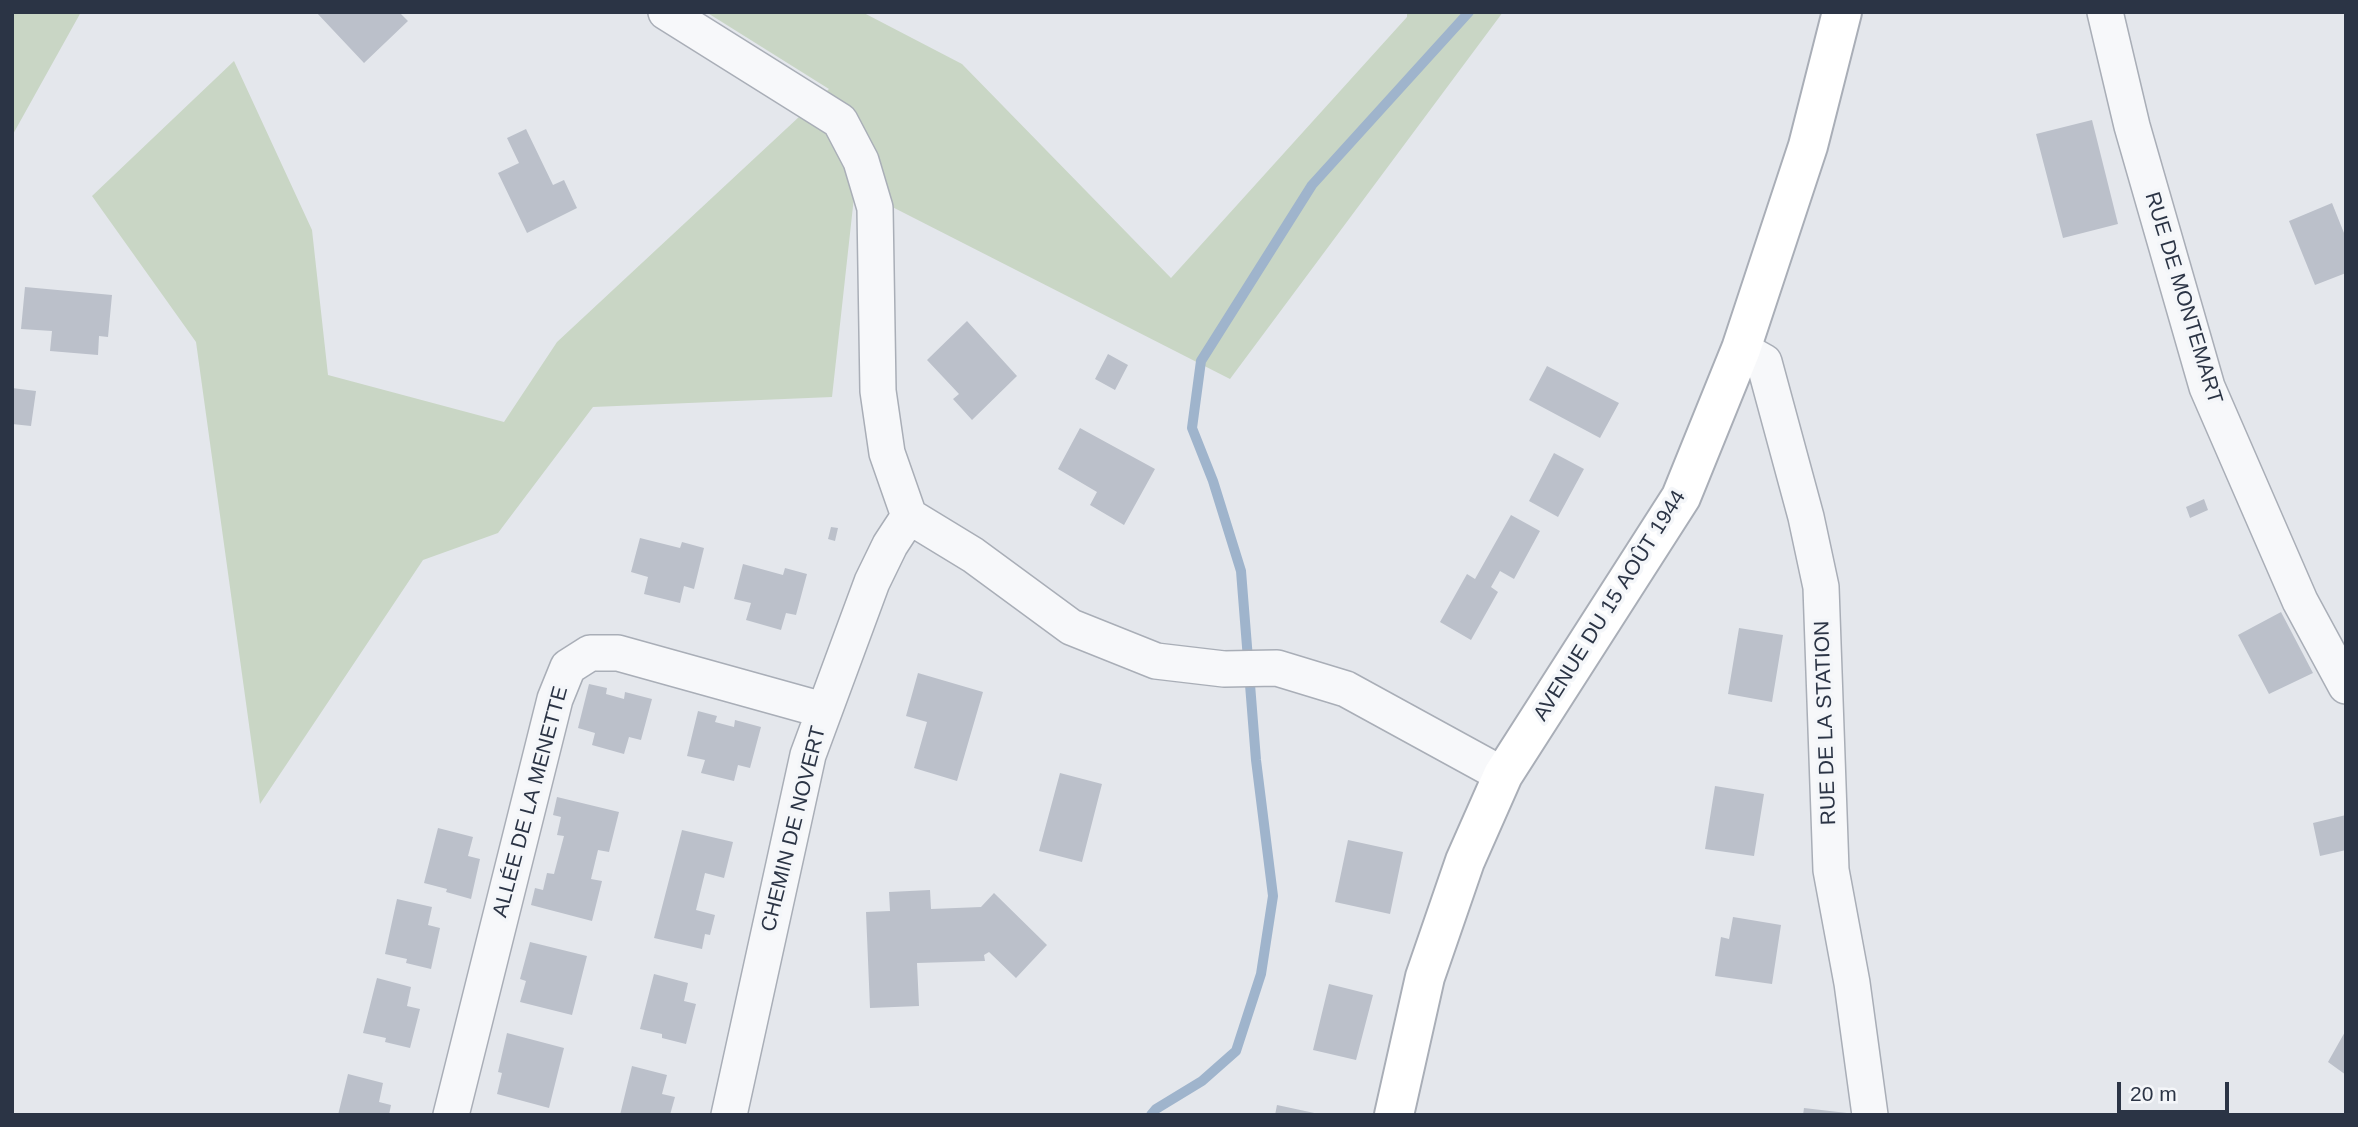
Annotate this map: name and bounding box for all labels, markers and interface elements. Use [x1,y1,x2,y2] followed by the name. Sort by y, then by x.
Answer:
[2139,189,2227,407] street label: RUE DE MONTEMART
[1529,486,1691,726] street label: AVENUE DU 15 AOÛT 1944
[1810,620,1842,826] street label: RUE DE LA STATION
[488,684,574,920] street label: ALLÉE DE LA MENETTE
[756,724,832,934] street label: CHEMIN DE NOVERT
[2120,1068,2232,1112] scale bar
[2130,1082,2177,1105] text: 20 m

